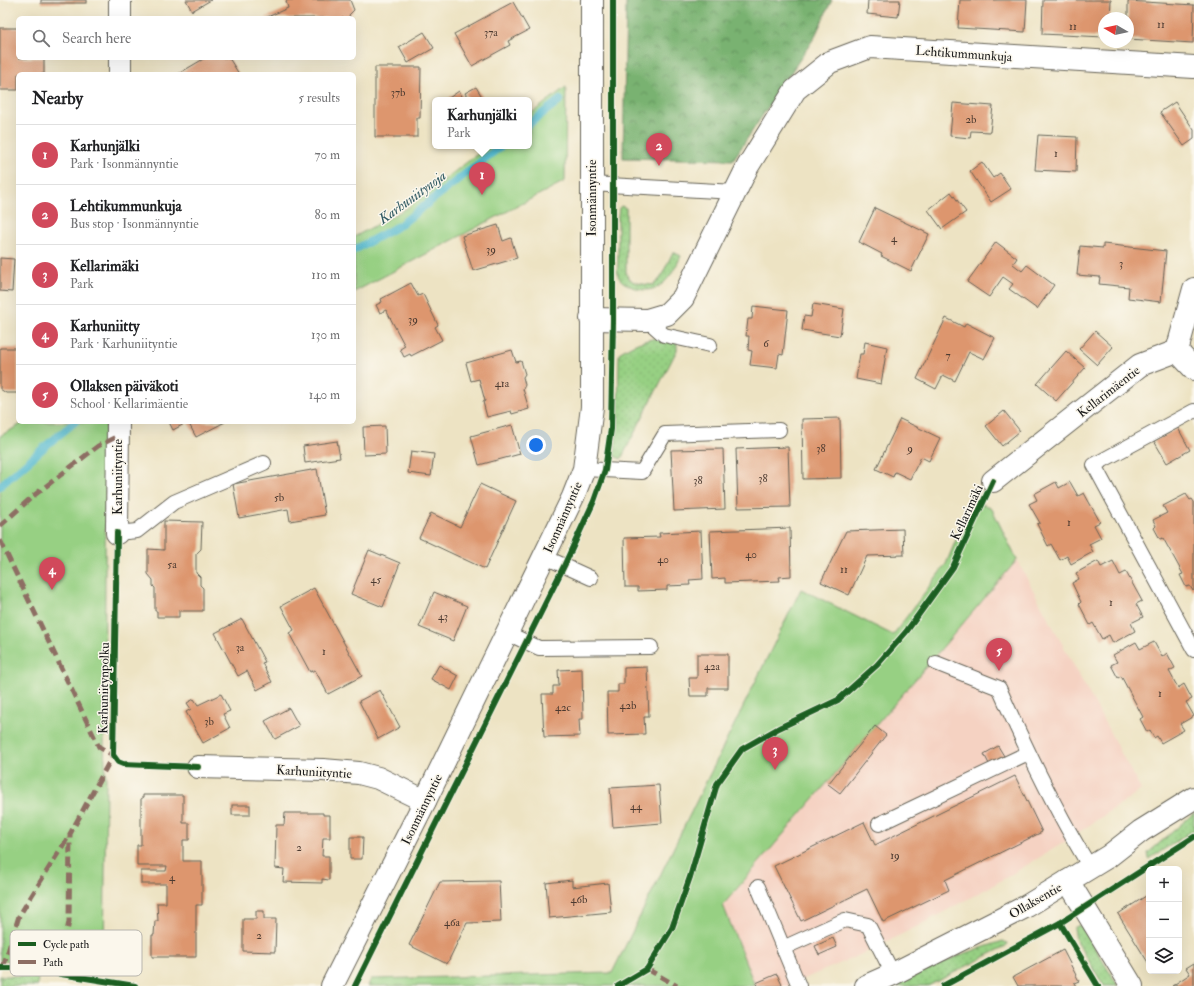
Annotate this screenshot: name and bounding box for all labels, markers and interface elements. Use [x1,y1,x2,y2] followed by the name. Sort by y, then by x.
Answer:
[1098,12,1134,48] north arrow
[16,16,356,60] search box
[1157,18,1165,31] house number: 11
[1069,20,1077,33] house number: 11
[484,26,498,39] house number: 37a
[30,27,52,49] icon: search
[62,29,131,48] text: Search here
[915,43,1013,65] street label: Lehtikummunkuja
[391,86,406,99] house number: 37b
[32,88,83,109] text: Nearby
[298,90,340,106] text: 5 results
[432,97,532,149] popup
[447,106,517,125] text: Karhunjälki
[966,113,977,126] house number: 2b
[447,125,471,141] text: Park
[646,133,672,166] pin: 2
[70,137,140,156] text: Karhunjälki
[43,147,47,163] text: 1
[315,147,340,163] text: 70 m
[1054,147,1058,160] house number: 1
[70,156,178,172] text: Park · Isonmännyntie
[584,159,601,236] street label: Isonmännyntie
[469,162,495,195] pin: 1
[374,167,450,228] water label: Karhuniitynoja
[70,197,182,216] text: Lehtikummunkuja
[42,207,48,223] text: 2
[314,207,340,223] text: 80 m
[70,216,199,232] text: Bus stop · Isonmännyntie
[891,232,898,245] house number: 4
[486,243,496,256] house number: 39
[70,257,139,276] text: Kellarimäki
[1119,257,1123,270] house number: 3
[43,267,48,283] text: 3
[311,267,340,283] text: 110 m
[70,276,94,292] text: Park
[408,313,418,326] house number: 39
[70,317,140,336] text: Karhuniitty
[41,327,49,343] text: 4
[311,327,340,343] text: 130 m
[70,336,178,352] text: Park · Karhuniityntie
[763,337,770,350] house number: 6
[945,349,951,362] house number: 7
[1074,362,1144,421] street label: Kellarimäentie
[70,377,179,396] text: Ollaksen päiväkoti
[495,377,510,390] house number: 41a
[42,387,48,403] text: 5
[309,387,340,403] text: 140 m
[70,396,188,412] text: School · Kellarimäentie
[526,435,546,455] your location
[110,439,127,515] street label: Karhuniityntie
[816,442,826,455] house number: 38
[906,442,913,455] house number: 9
[758,472,768,485] house number: 38
[693,474,703,487] house number: 38
[540,479,587,556] street label: Isonmännyntie
[947,481,987,543] street label: Kellarimäki
[274,491,285,504] house number: 5b
[1067,516,1071,529] house number: 1
[745,548,757,561] house number: 40
[657,553,669,566] house number: 40
[39,557,65,590] pin: 4
[167,558,177,571] house number: 5a
[840,563,848,576] house number: 11
[371,573,382,586] house number: 45
[1109,596,1113,609] house number: 1
[438,610,448,623] house number: 43
[986,638,1012,671] pin: 5
[236,641,245,654] house number: 3a
[95,642,114,734] street label: Karhuniitynpolku
[322,645,326,658] house number: 1
[704,660,720,673] house number: 42a
[1158,687,1162,700] house number: 1
[620,699,637,712] house number: 42b
[555,701,572,714] house number: 42c
[204,715,214,728] house number: 3b
[762,737,788,770] pin: 3
[276,762,353,783] street label: Karhuniityntie
[398,771,447,848] street label: Isonmännyntie
[630,800,643,813] house number: 44
[296,841,302,854] house number: 2
[890,849,900,862] house number: 19
[1146,866,1182,974] map controls
[1146,866,1182,902] button: +
[169,871,176,884] house number: 4
[1006,879,1065,922] street label: Ollaksentie
[571,893,588,906] house number: 46b
[1146,902,1182,938] button: −
[444,916,460,929] house number: 46a
[256,929,262,942] house number: 2
[10,930,142,976] legend
[43,938,89,952] text: Cycle path
[1146,938,1182,974] button: layers
[43,956,63,969] text: Path

